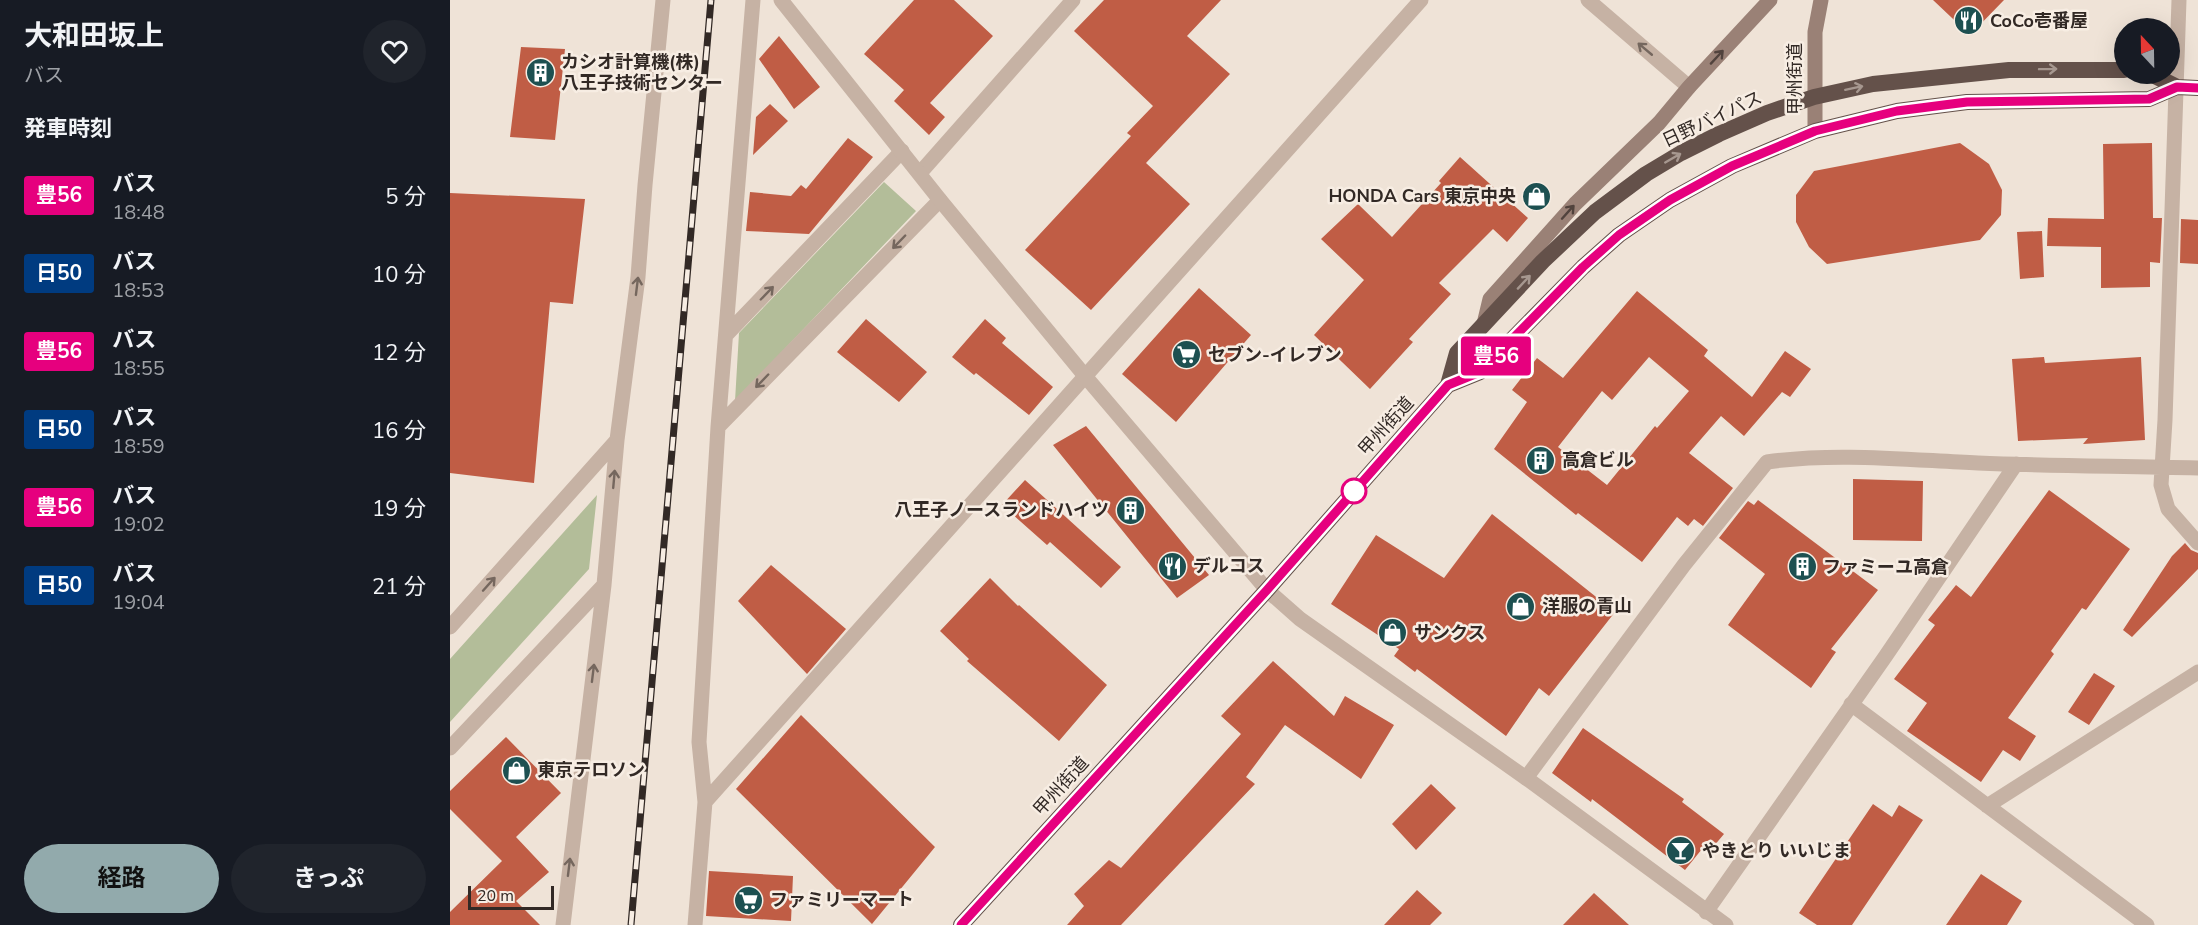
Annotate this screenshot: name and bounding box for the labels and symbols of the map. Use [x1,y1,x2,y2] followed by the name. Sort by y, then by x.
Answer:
[1953,5,1985,37] restaurant icon: CoCo壱番屋
[1990,9,2088,33] place label: CoCo壱番屋
[2114,18,2180,84] north arrow
[1638,42,1653,56] one-way arrow
[1783,43,1807,115] street label: 甲州街道
[1710,49,1725,64] one-way arrow
[561,50,723,95] place label: カシオ計算機(株) 八王子技術センター
[524,56,556,88] building icon: カシオ計算機(株) 八王子技術センター
[2038,64,2058,75] one-way arrow
[1844,82,1864,93] one-way arrow
[1658,85,1766,153] street label: 日野バイパス
[1664,151,1681,163] one-way arrow
[1521,180,1553,212] shop icon: HONDA Cars 東京中央
[1328,184,1516,208] place label: HONDA Cars 東京中央
[1561,205,1575,220] one-way arrow
[891,234,906,249] one-way arrow
[1516,274,1531,289] one-way arrow
[632,276,643,296] one-way arrow
[759,285,774,300] one-way arrow
[1462,336,1530,376] line badge: 豊56
[1171,339,1203,371] supermarket icon: セブン-イレブン
[1208,343,1342,367] place label: セブン-イレブン
[755,374,770,389] one-way arrow
[1353,391,1419,461] street label: 甲州街道
[1525,444,1557,476] building icon: 高倉ビル
[1562,448,1634,472] place label: 高倉ビル
[609,470,620,490] one-way arrow
[1341,478,1367,504] unlabelled marker
[1114,494,1146,526] building icon: 八王子ノースランドハイツ
[894,498,1109,522] place label: 八王子ノースランドハイツ
[1156,550,1188,582] restaurant icon: デルコス
[1786,551,1818,583] building icon: ファミーユ高倉
[1193,554,1265,578] place label: デルコス
[1823,555,1949,579] place label: ファミーユ高倉
[482,576,496,591] one-way arrow
[1505,590,1537,622] shop icon: 洋服の青山
[1542,594,1632,618] place label: 洋服の青山
[1377,617,1409,649] shop icon: サンクス
[1414,621,1485,645] place label: サンクス
[588,664,599,684] one-way arrow
[1028,751,1094,821] street label: 甲州街道
[500,754,532,786] shop icon: 東京テロソン
[537,758,645,782] place label: 東京テロソン
[1665,835,1697,867] bar icon: やきとり いいじま
[1702,839,1851,863] place label: やきとり いいじま
[564,857,575,877] one-way arrow
[468,883,554,910] scale bar
[733,884,765,916] supermarket icon: ファミリーマート
[770,888,914,912] place label: ファミリーマート

